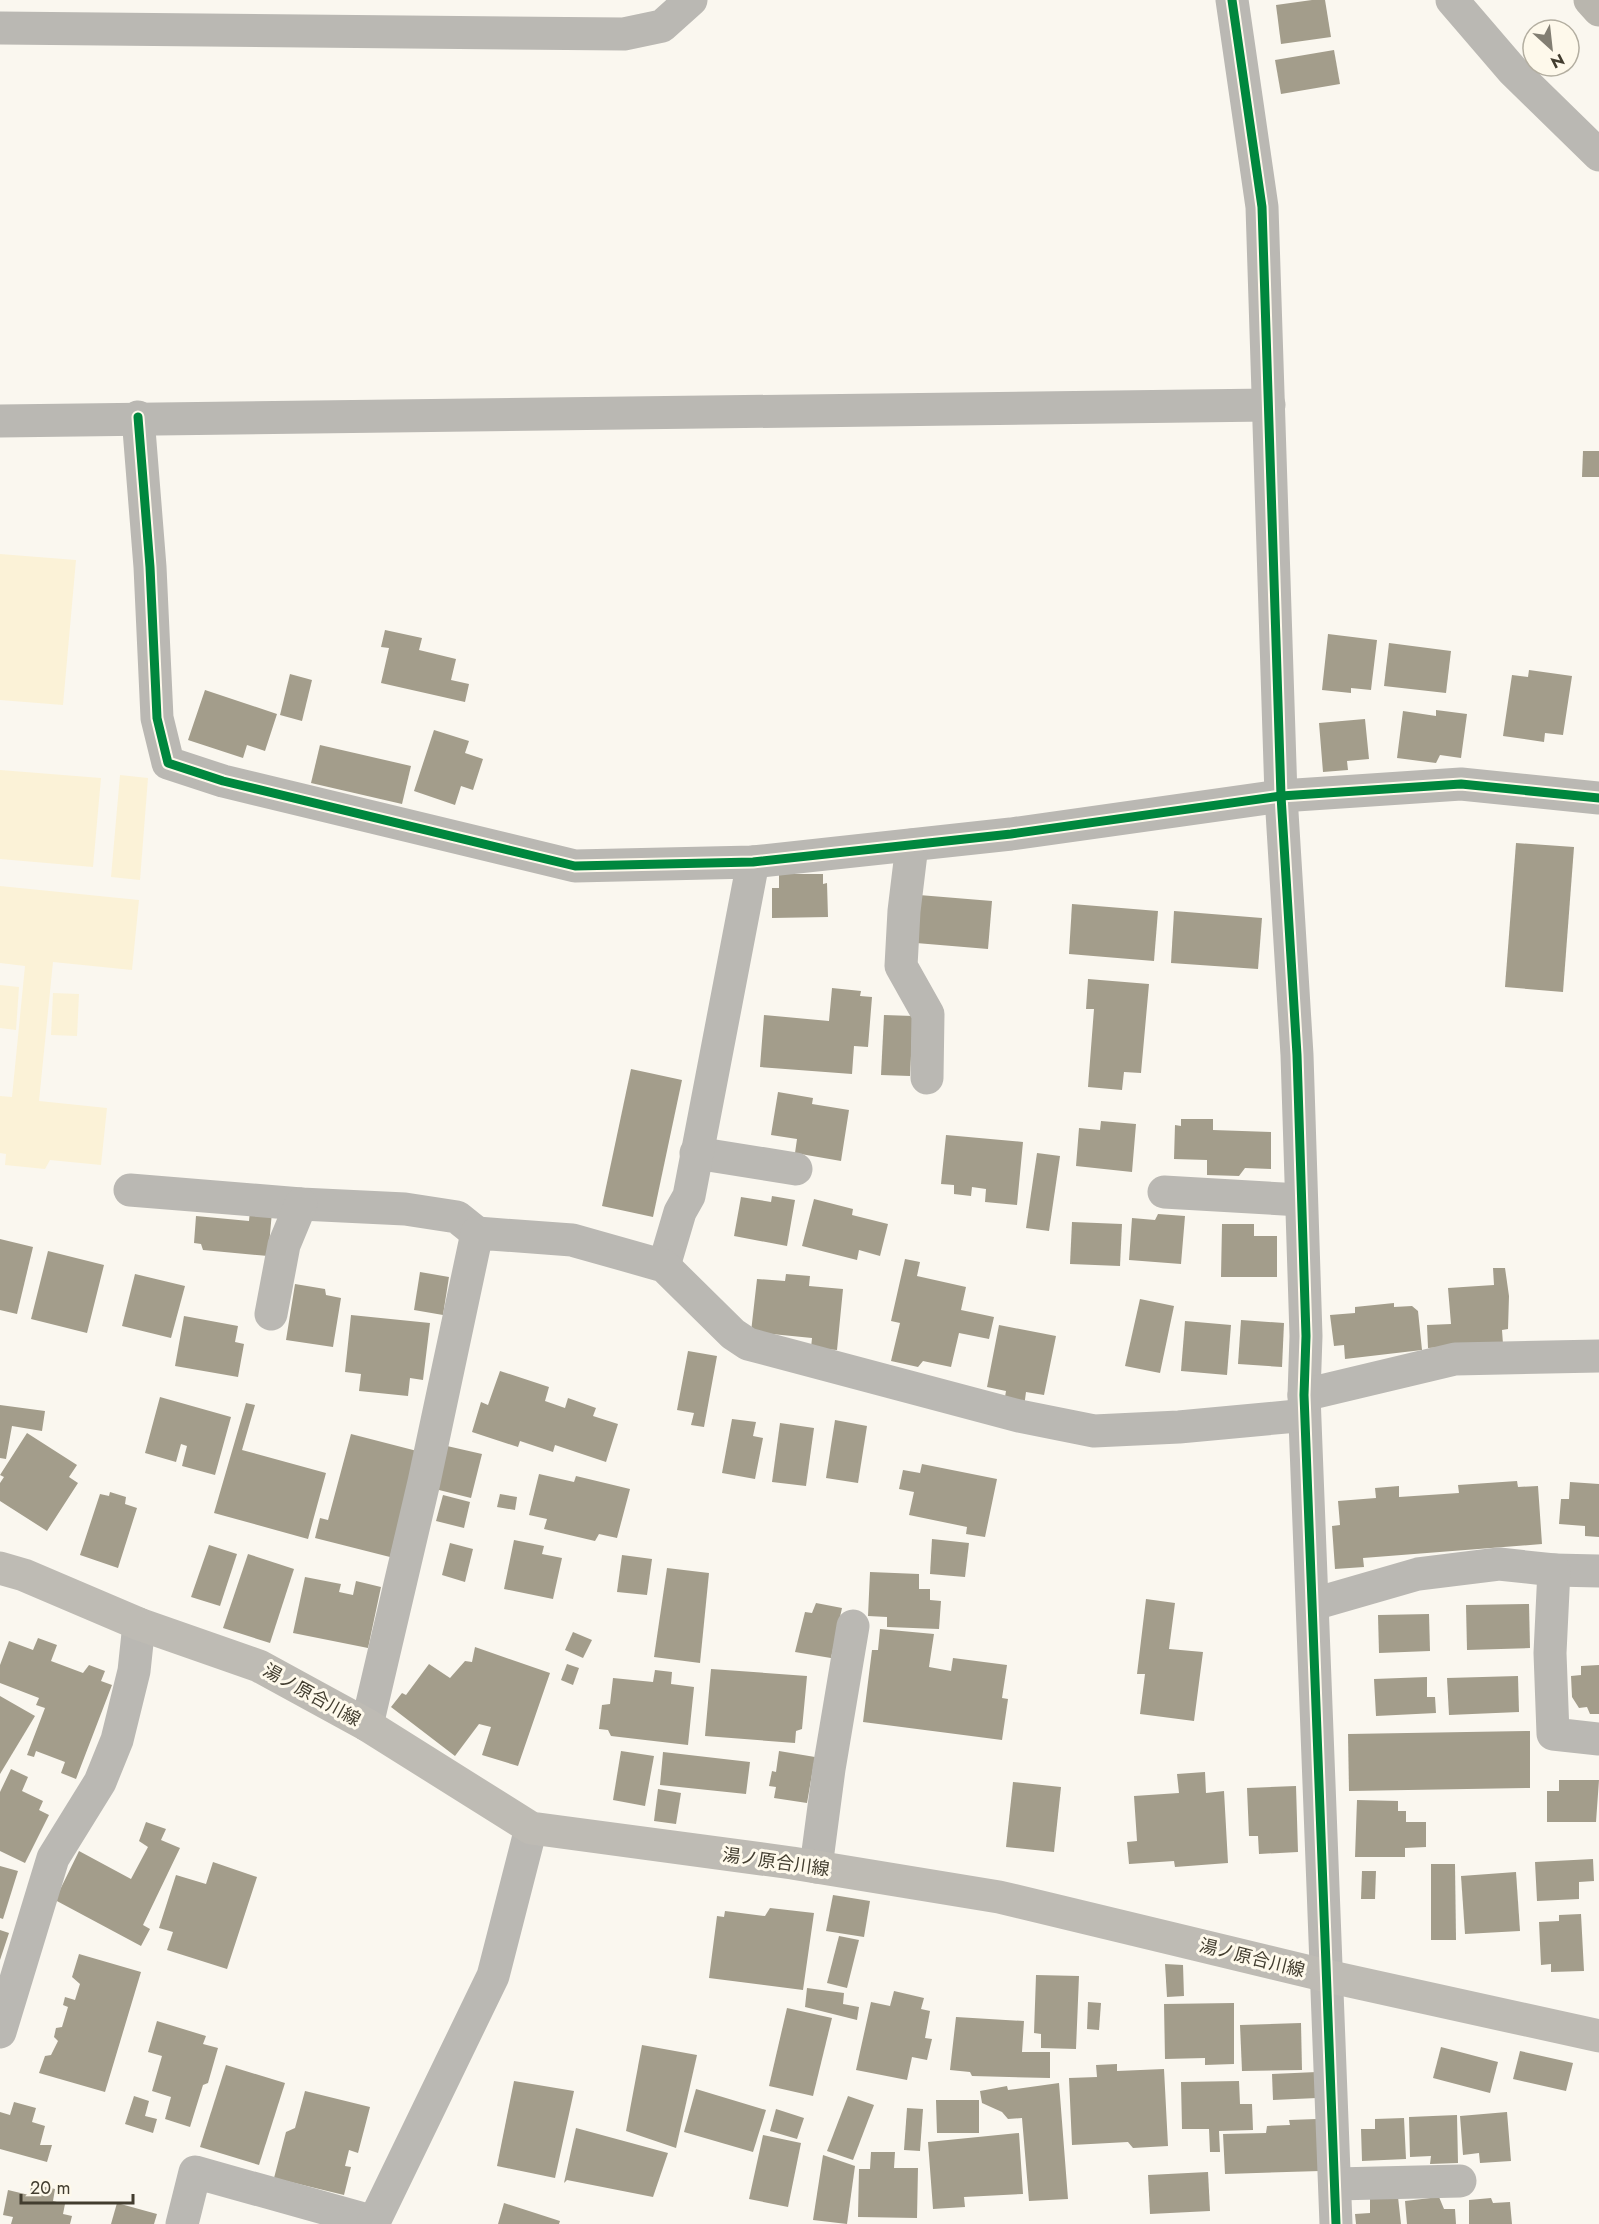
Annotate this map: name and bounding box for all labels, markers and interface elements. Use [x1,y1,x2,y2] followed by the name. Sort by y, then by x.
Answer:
[1521,18,1581,78] north arrow
[1547,48,1568,74] text: N
[258,1657,366,1733] street label: 湯ノ原合川線
[721,1842,831,1882] street label: 湯ノ原合川線
[1196,1932,1308,1984] street label: 湯ノ原合川線
[21,2167,134,2205] scale bar
[30,2175,70,2201] text: 20 m

